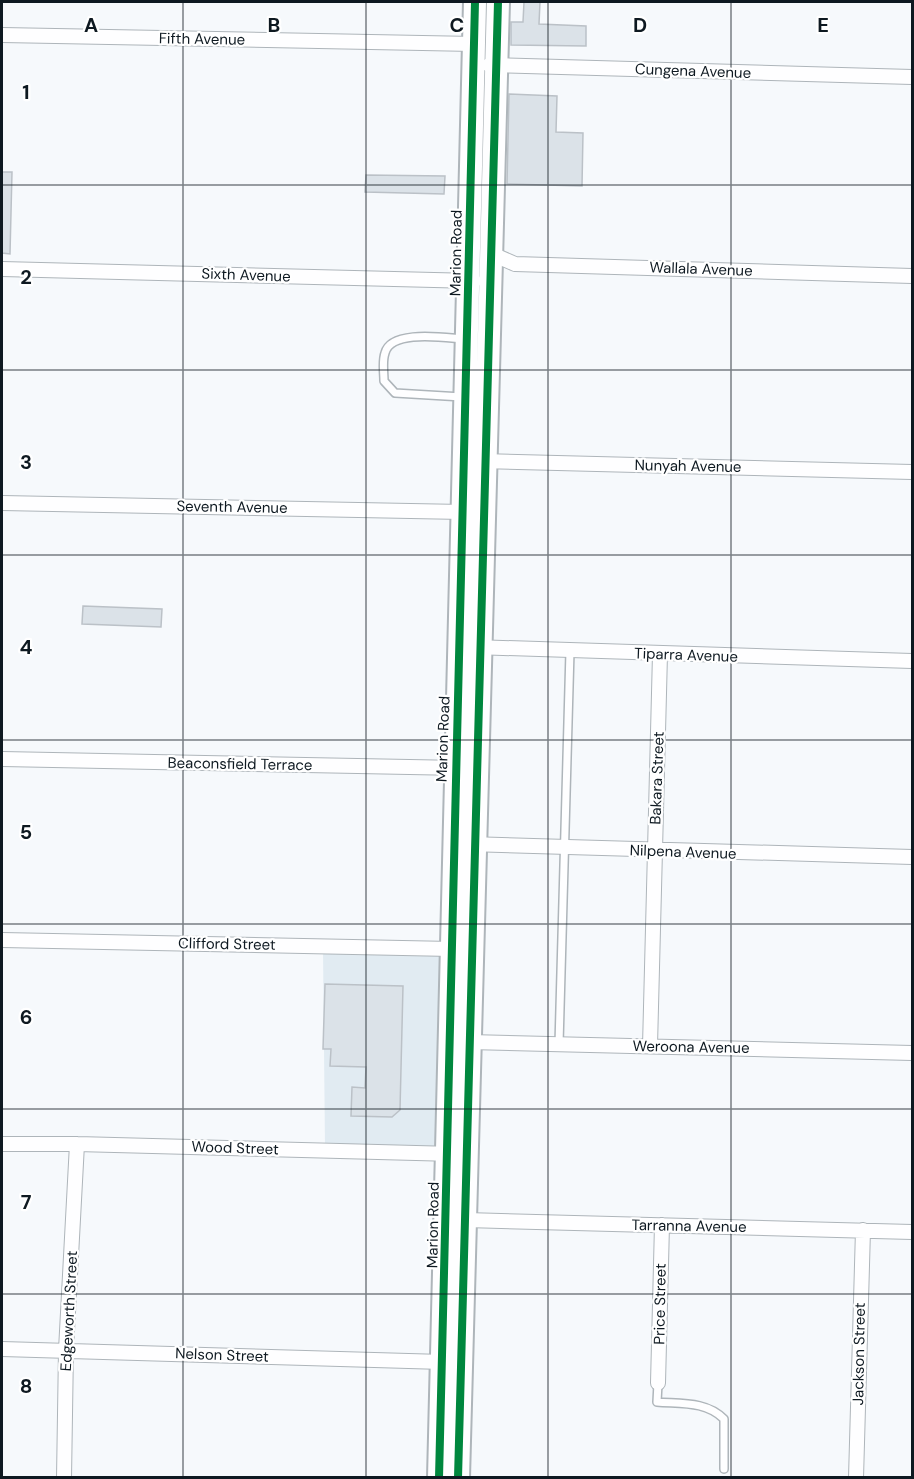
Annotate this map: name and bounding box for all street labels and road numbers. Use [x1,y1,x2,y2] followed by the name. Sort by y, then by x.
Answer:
[159,28,245,50] street label: Fifth Avenue
[635,59,751,83] street label: Cungena Avenue
[445,210,467,296] street label: Marion Road
[649,257,753,281] street label: Wallala Avenue
[201,263,291,287] street label: Sixth Avenue
[634,455,742,477] street label: Nunyah Avenue
[176,496,288,518] street label: Seventh Avenue
[634,643,738,667] street label: Tiparra Avenue
[431,696,455,782] street label: Marion Road
[645,731,669,825] street label: Bakara Street
[167,753,313,775] street label: Beaconsfield Terrace
[629,840,737,864] street label: Nilpena Avenue
[178,933,276,955] street label: Clifford Street
[632,1036,750,1058] street label: Weroona Avenue
[191,1136,279,1160] street label: Wood Street
[422,1182,444,1268] street label: Marion Road
[631,1215,747,1237] street label: Tarranna Avenue
[56,1250,82,1372] street label: Edgeworth Street
[649,1263,671,1345] street label: Price Street
[848,1302,870,1406] street label: Jackson Street
[175,1343,269,1367] street label: Nelson Street

